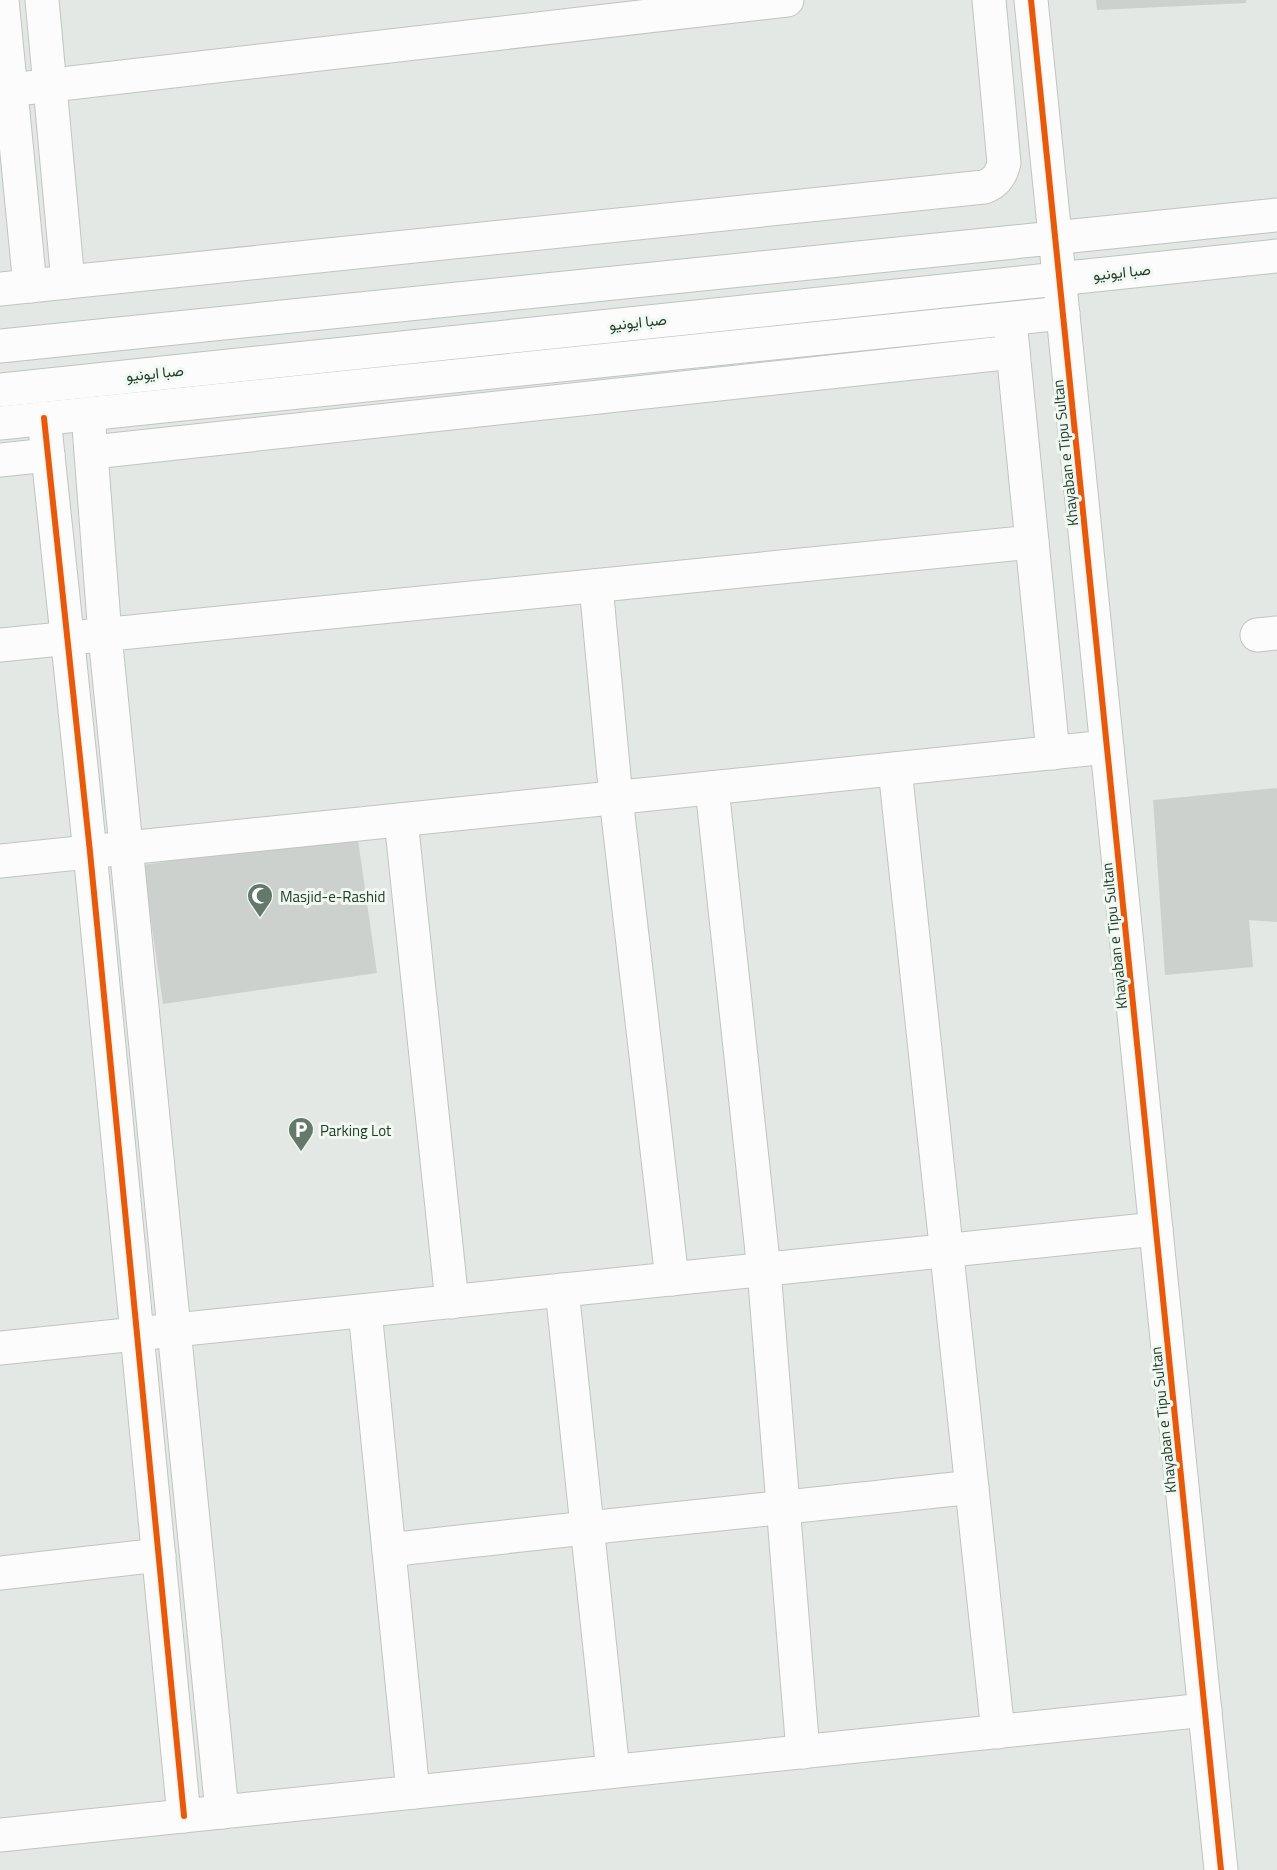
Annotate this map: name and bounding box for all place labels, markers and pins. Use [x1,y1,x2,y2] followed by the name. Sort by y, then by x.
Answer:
[245,881,275,919] mosque icon: Masjid-e-Rashid
[280,885,385,908] place label: Masjid-e-Rashid
[286,1115,316,1153] parking icon: Parking Lot
[320,1119,392,1142] place label: Parking Lot

